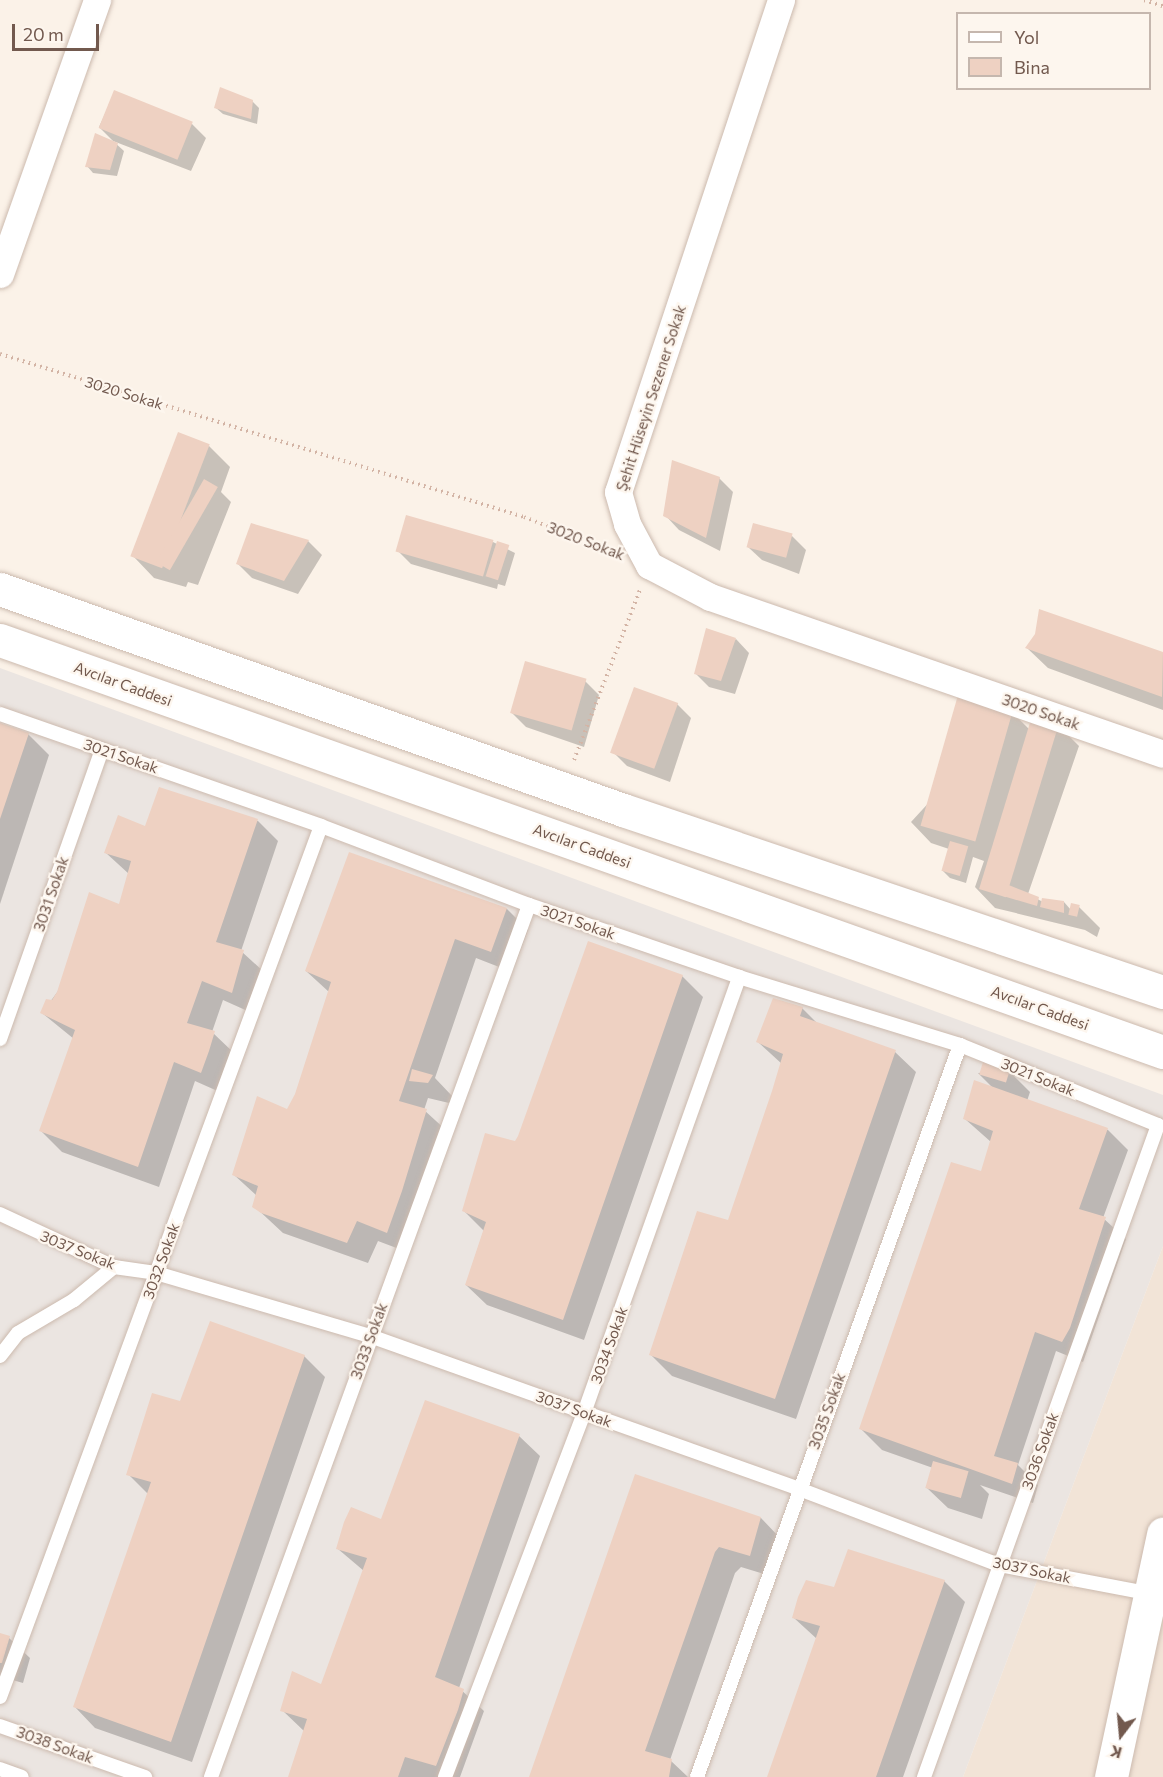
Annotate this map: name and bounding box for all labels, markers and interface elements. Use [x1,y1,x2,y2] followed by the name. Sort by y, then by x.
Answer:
[15,12,102,50] scale bar
[956,12,1151,90] legend
[23,23,64,45] text: 20 m
[1014,26,1039,48] text: Yol
[1014,56,1050,78] text: Bina
[612,303,690,493] street label: Şehit Hüseyin Sezener Sokak
[83,373,165,413] street label: 3020 Sokak
[545,518,627,564] street label: 3020 Sokak
[72,658,174,710] street label: Avcılar Caddesi
[1000,690,1082,734] street label: 3020 Sokak
[81,735,161,777] street label: 3021 Sokak
[531,820,633,872] street label: Avcılar Caddesi
[30,854,72,934] street label: 3031 Sokak
[538,901,618,943] street label: 3021 Sokak
[989,982,1091,1034] street label: Avcılar Caddesi
[999,1054,1077,1100] street label: 3021 Sokak
[139,1220,183,1302] street label: 3032 Sokak
[38,1227,118,1273] street label: 3037 Sokak
[347,1300,391,1382] street label: 3033 Sokak
[587,1304,631,1386] street label: 3034 Sokak
[805,1370,849,1452] street label: 3035 Sokak
[534,1387,614,1431] street label: 3037 Sokak
[1018,1410,1062,1492] street label: 3036 Sokak
[991,1553,1073,1587] street label: 3037 Sokak
[1091,1705,1151,1765] north arrow
[14,1723,96,1767] street label: 3038 Sokak
[1108,1742,1124,1763] text: K

